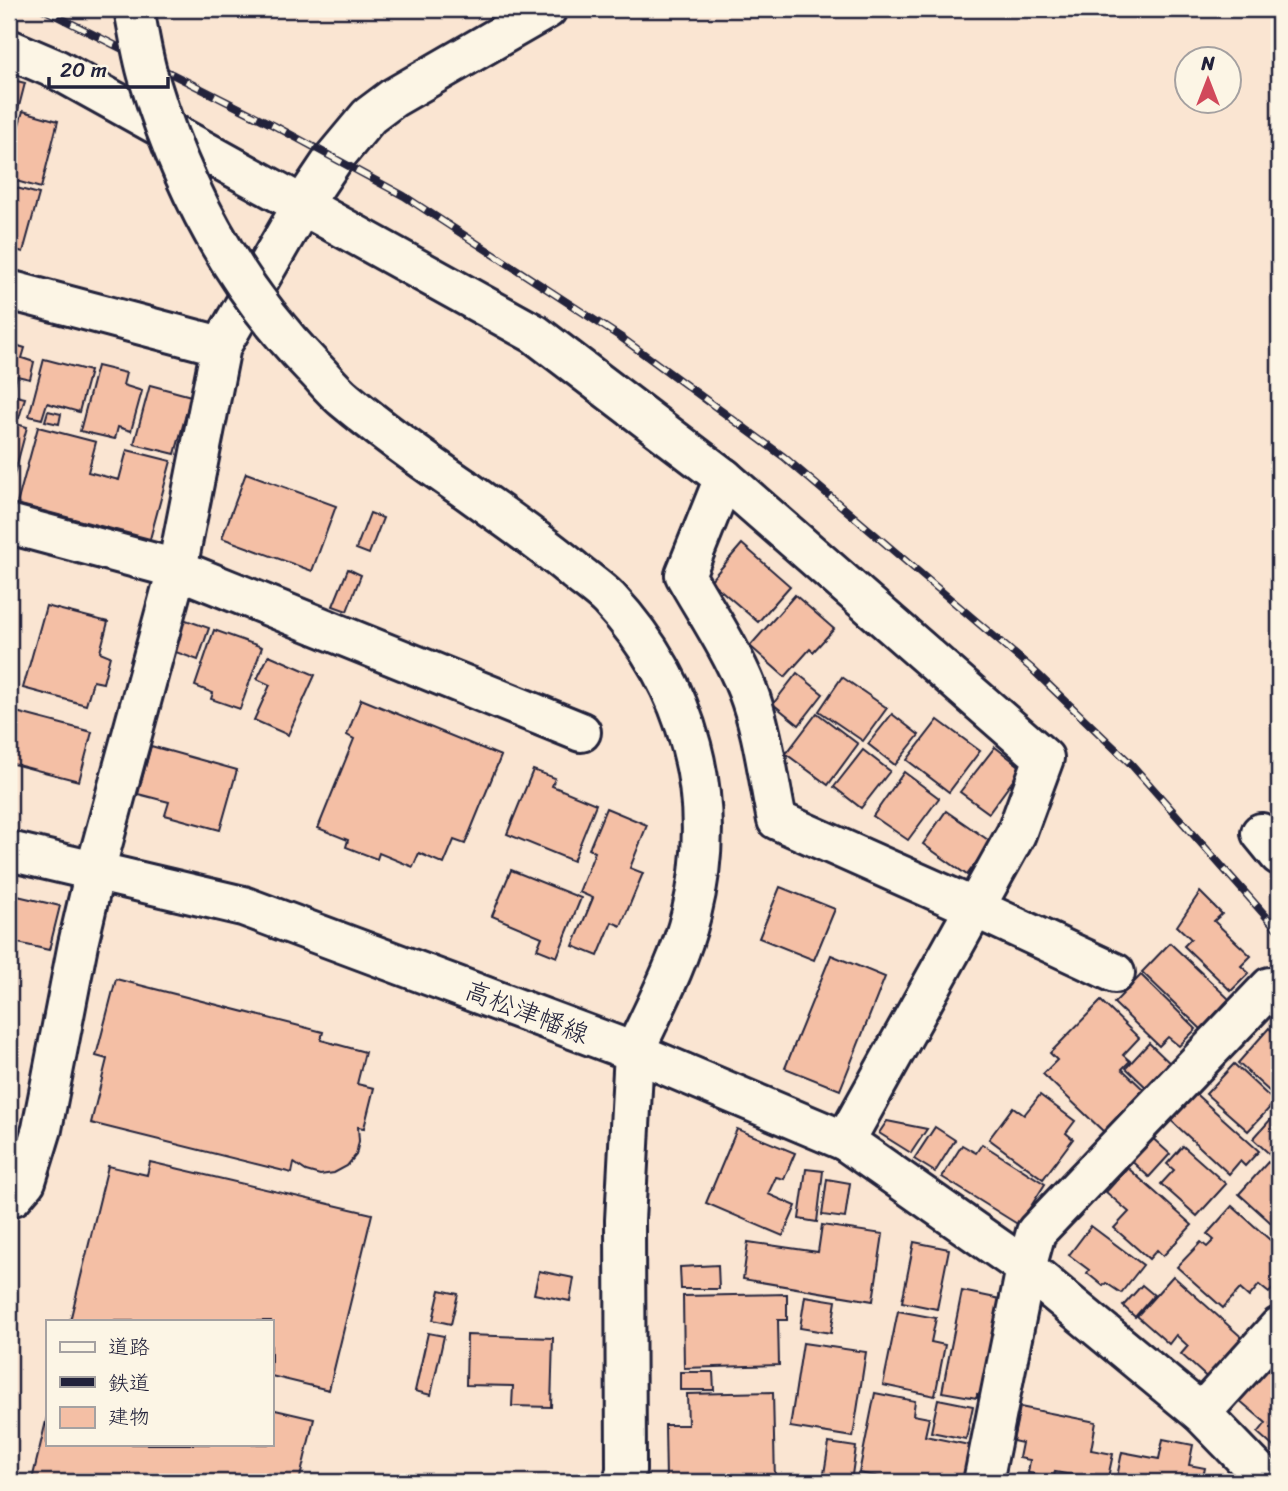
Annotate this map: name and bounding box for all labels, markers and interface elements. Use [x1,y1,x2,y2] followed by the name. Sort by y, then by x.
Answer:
[49,46,168,90] scale bar
[1172,46,1242,116] north arrow
[1200,47,1215,80] text: N
[60,51,107,89] text: 20 m
[458,967,596,1057] street label: 高松津幡線
[46,1320,273,1446] legend
[108,1328,150,1366] text: 道路
[108,1364,150,1402] text: 鉄道
[108,1398,150,1436] text: 建物

